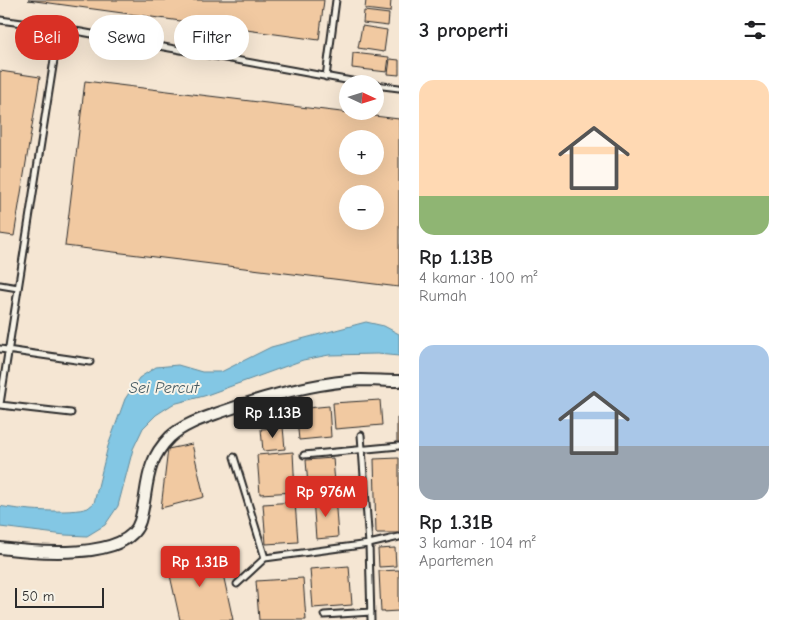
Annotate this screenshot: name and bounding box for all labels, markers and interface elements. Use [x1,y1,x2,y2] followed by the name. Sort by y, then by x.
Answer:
[15,15,79,60] chip: Beli
[89,15,164,60] chip: Sewa
[174,15,249,60] chip: Filter
[741,16,769,44] icon: filters
[419,18,509,42] text: 3 properti
[339,75,384,120] north arrow
[339,75,384,230] map controls
[549,113,639,203] icon: home
[339,130,384,175] button: +
[339,185,384,230] button: −
[419,245,493,269] text: Rp 1.13B
[419,269,537,287] text: 4 kamar · 100 m²
[419,287,467,305] text: Rumah
[549,378,639,468] icon: home
[129,379,200,397] water label: Sei Percut
[221,396,325,439] pin: Rp 1.13B
[245,404,301,422] text: Rp 1.13B
[280,476,372,518] pin: Rp 976M
[296,483,356,501] text: Rp 976M
[419,510,493,534] text: Rp 1.31B
[419,534,536,552] text: 3 kamar · 104 m²
[148,546,252,588] pin: Rp 1.31B
[419,552,494,570] text: Apartemen
[172,553,228,571] text: Rp 1.31B
[15,585,104,608] scale bar
[22,588,54,605] text: 50 m

